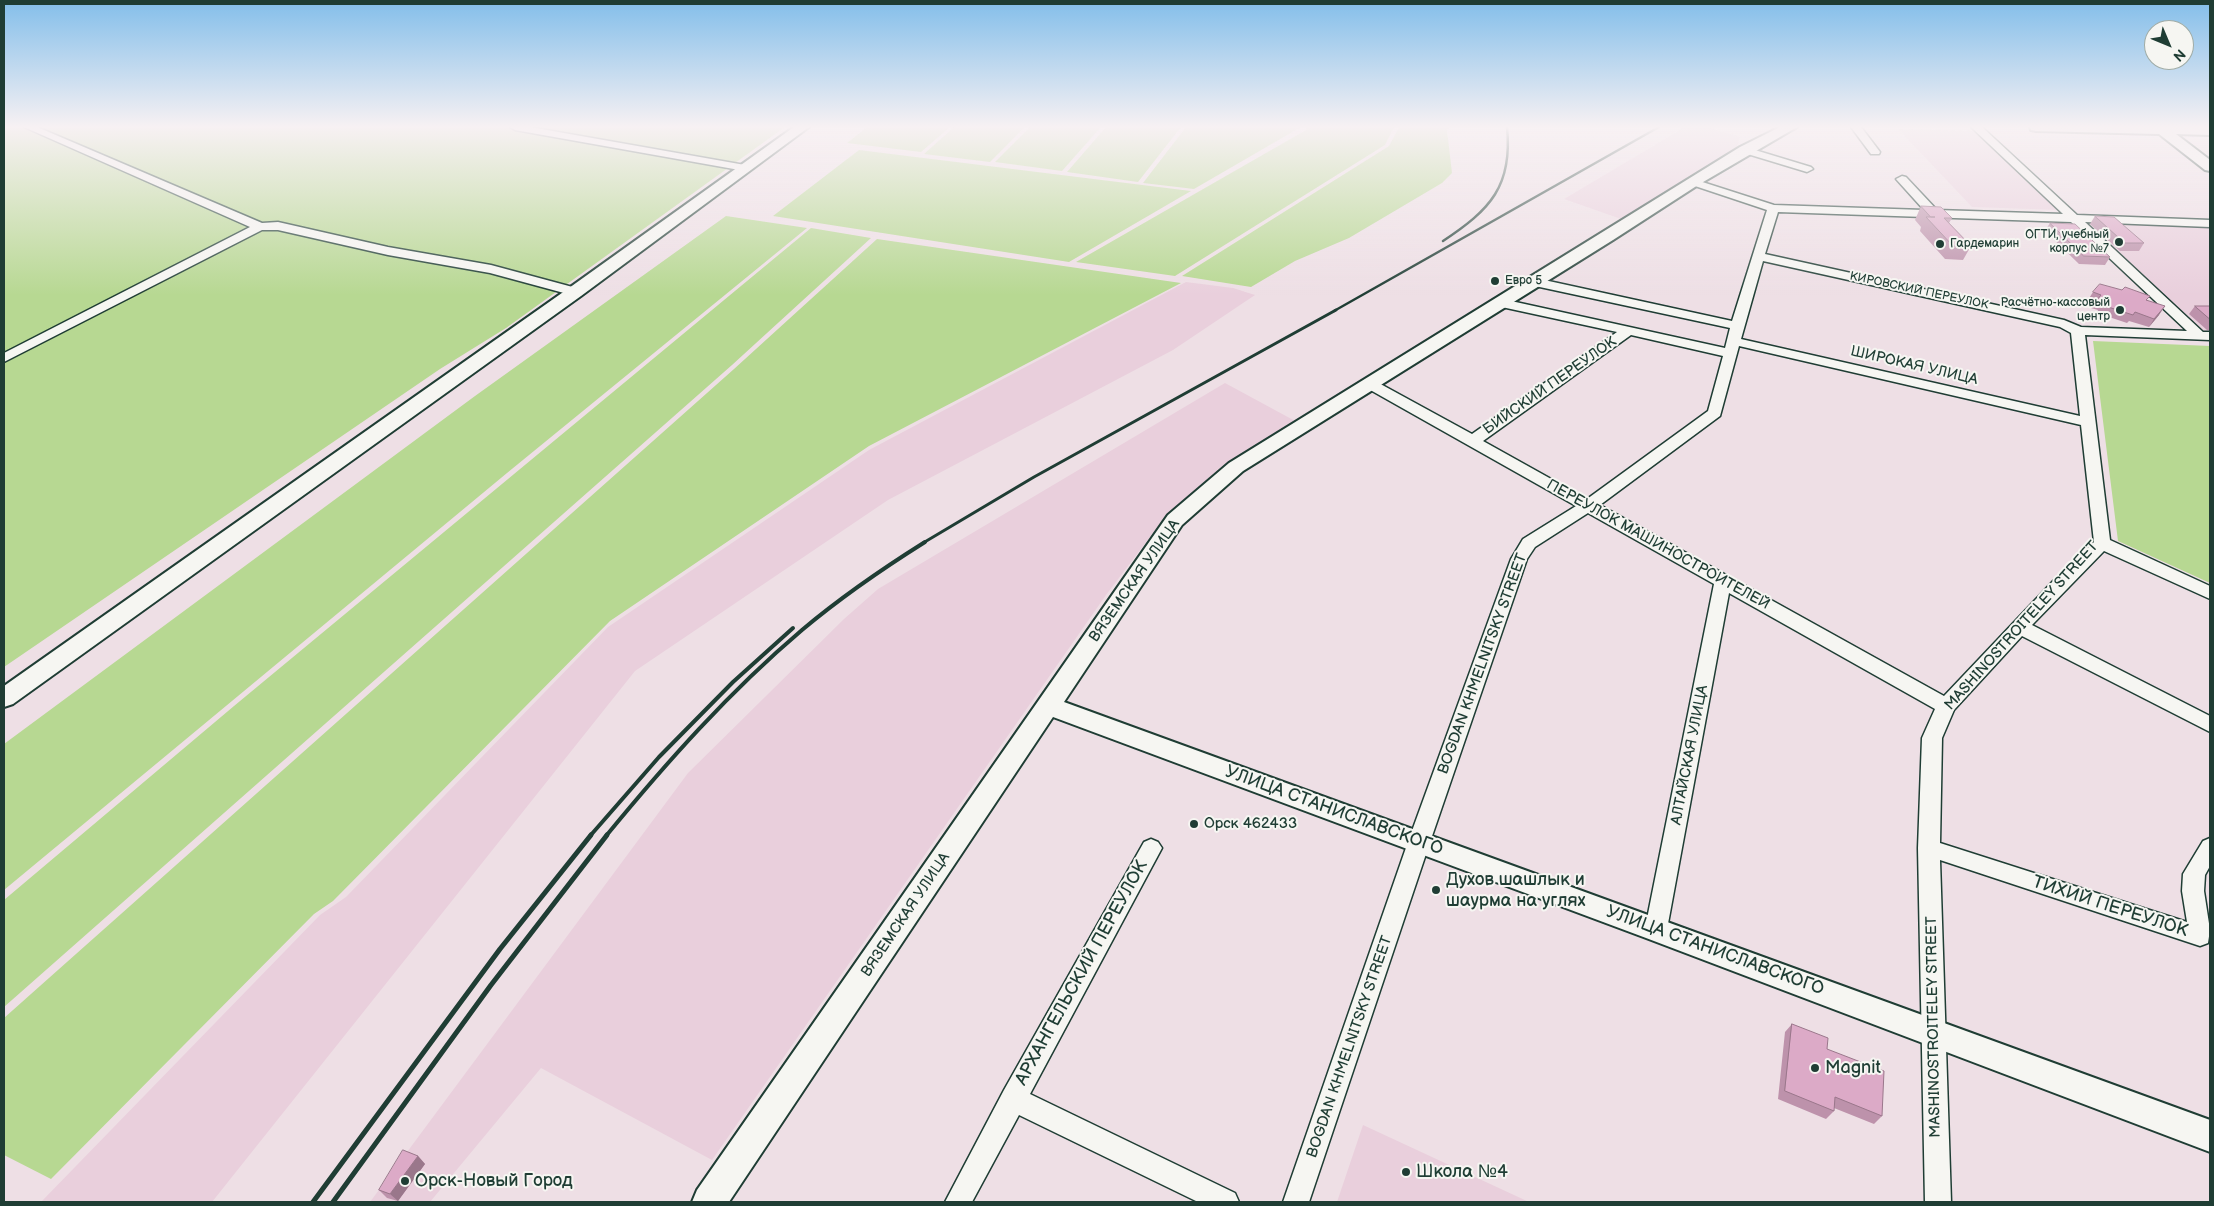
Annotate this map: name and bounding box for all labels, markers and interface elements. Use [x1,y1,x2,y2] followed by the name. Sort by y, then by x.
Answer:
[2144,20,2194,70] north arrow
[2170,46,2189,65] text: N
[2025,228,2109,256] place label: ОГТИ, учебный корпус №7
[2113,236,2125,248] marker: ОГТИ, учебный корпус №7
[1950,237,2019,251] place label: Гардемарин
[1934,238,1946,250] marker: Гардемарин
[1848,269,1990,313] street label: КИРОВСКИЙ ПЕРЕУЛОК
[1505,274,1542,288] place label: Евро 5
[1489,275,1501,287] marker: Евро 5
[2001,296,2110,324] place label: Расчётно-кассовый центр
[2114,304,2126,316] marker: Расчётно-кассовый центр
[1480,333,1620,439] street label: БИЙСКИЙ ПЕРЕУЛОК
[1849,343,1979,389] street label: ШИРОКАЯ УЛИЦА
[1543,476,1773,614] street label: ПЕРЕУЛОК МАШИНОСТРОИТЕЛЕЙ
[1086,516,1184,646] street label: ВЯЗЕМСКАЯ УЛИЦА
[1941,538,2103,714] street label: MASHINOSTROITELEY STREET
[1435,551,1531,777] street label: BOGDAN KHMELNITSKY STREET
[1668,684,1712,826] street label: АЛТАЙСКАЯ УЛИЦА
[1222,761,1446,861] street label: УЛИЦА СТАНИСЛАВСКОГО
[1204,815,1297,833] place label: Орск 462433
[1188,818,1200,830] marker: Орск 462433
[858,850,954,980] street label: ВЯЗЕМСКАЯ УЛИЦА
[1011,857,1153,1089] street label: АРХАНГЕЛЬСКИЙ ПЕРЕУЛОК
[1446,869,1586,912] place label: Духов шашлык и шаурма на углях
[2030,872,2190,942] street label: ТИХИЙ ПЕРЕУЛОК
[1430,884,1442,896] marker: Духов шашлык и шаурма на углях
[1603,901,1827,1001] street label: УЛИЦА СТАНИСЛАВСКОГО
[1923,916,1945,1138] street label: MASHINOSTROITELEY STREET
[1303,934,1397,1160] street label: BOGDAN KHMELNITSKY STREET
[1825,1057,1881,1079] place label: Magnit
[1809,1062,1821,1074] marker: Magnit
[1416,1161,1508,1183] place label: Школа №4
[1400,1166,1412,1178] marker: Школа №4
[415,1170,573,1192] place label: Орск-Новый Город
[399,1175,411,1187] marker: Орск-Новый Город

